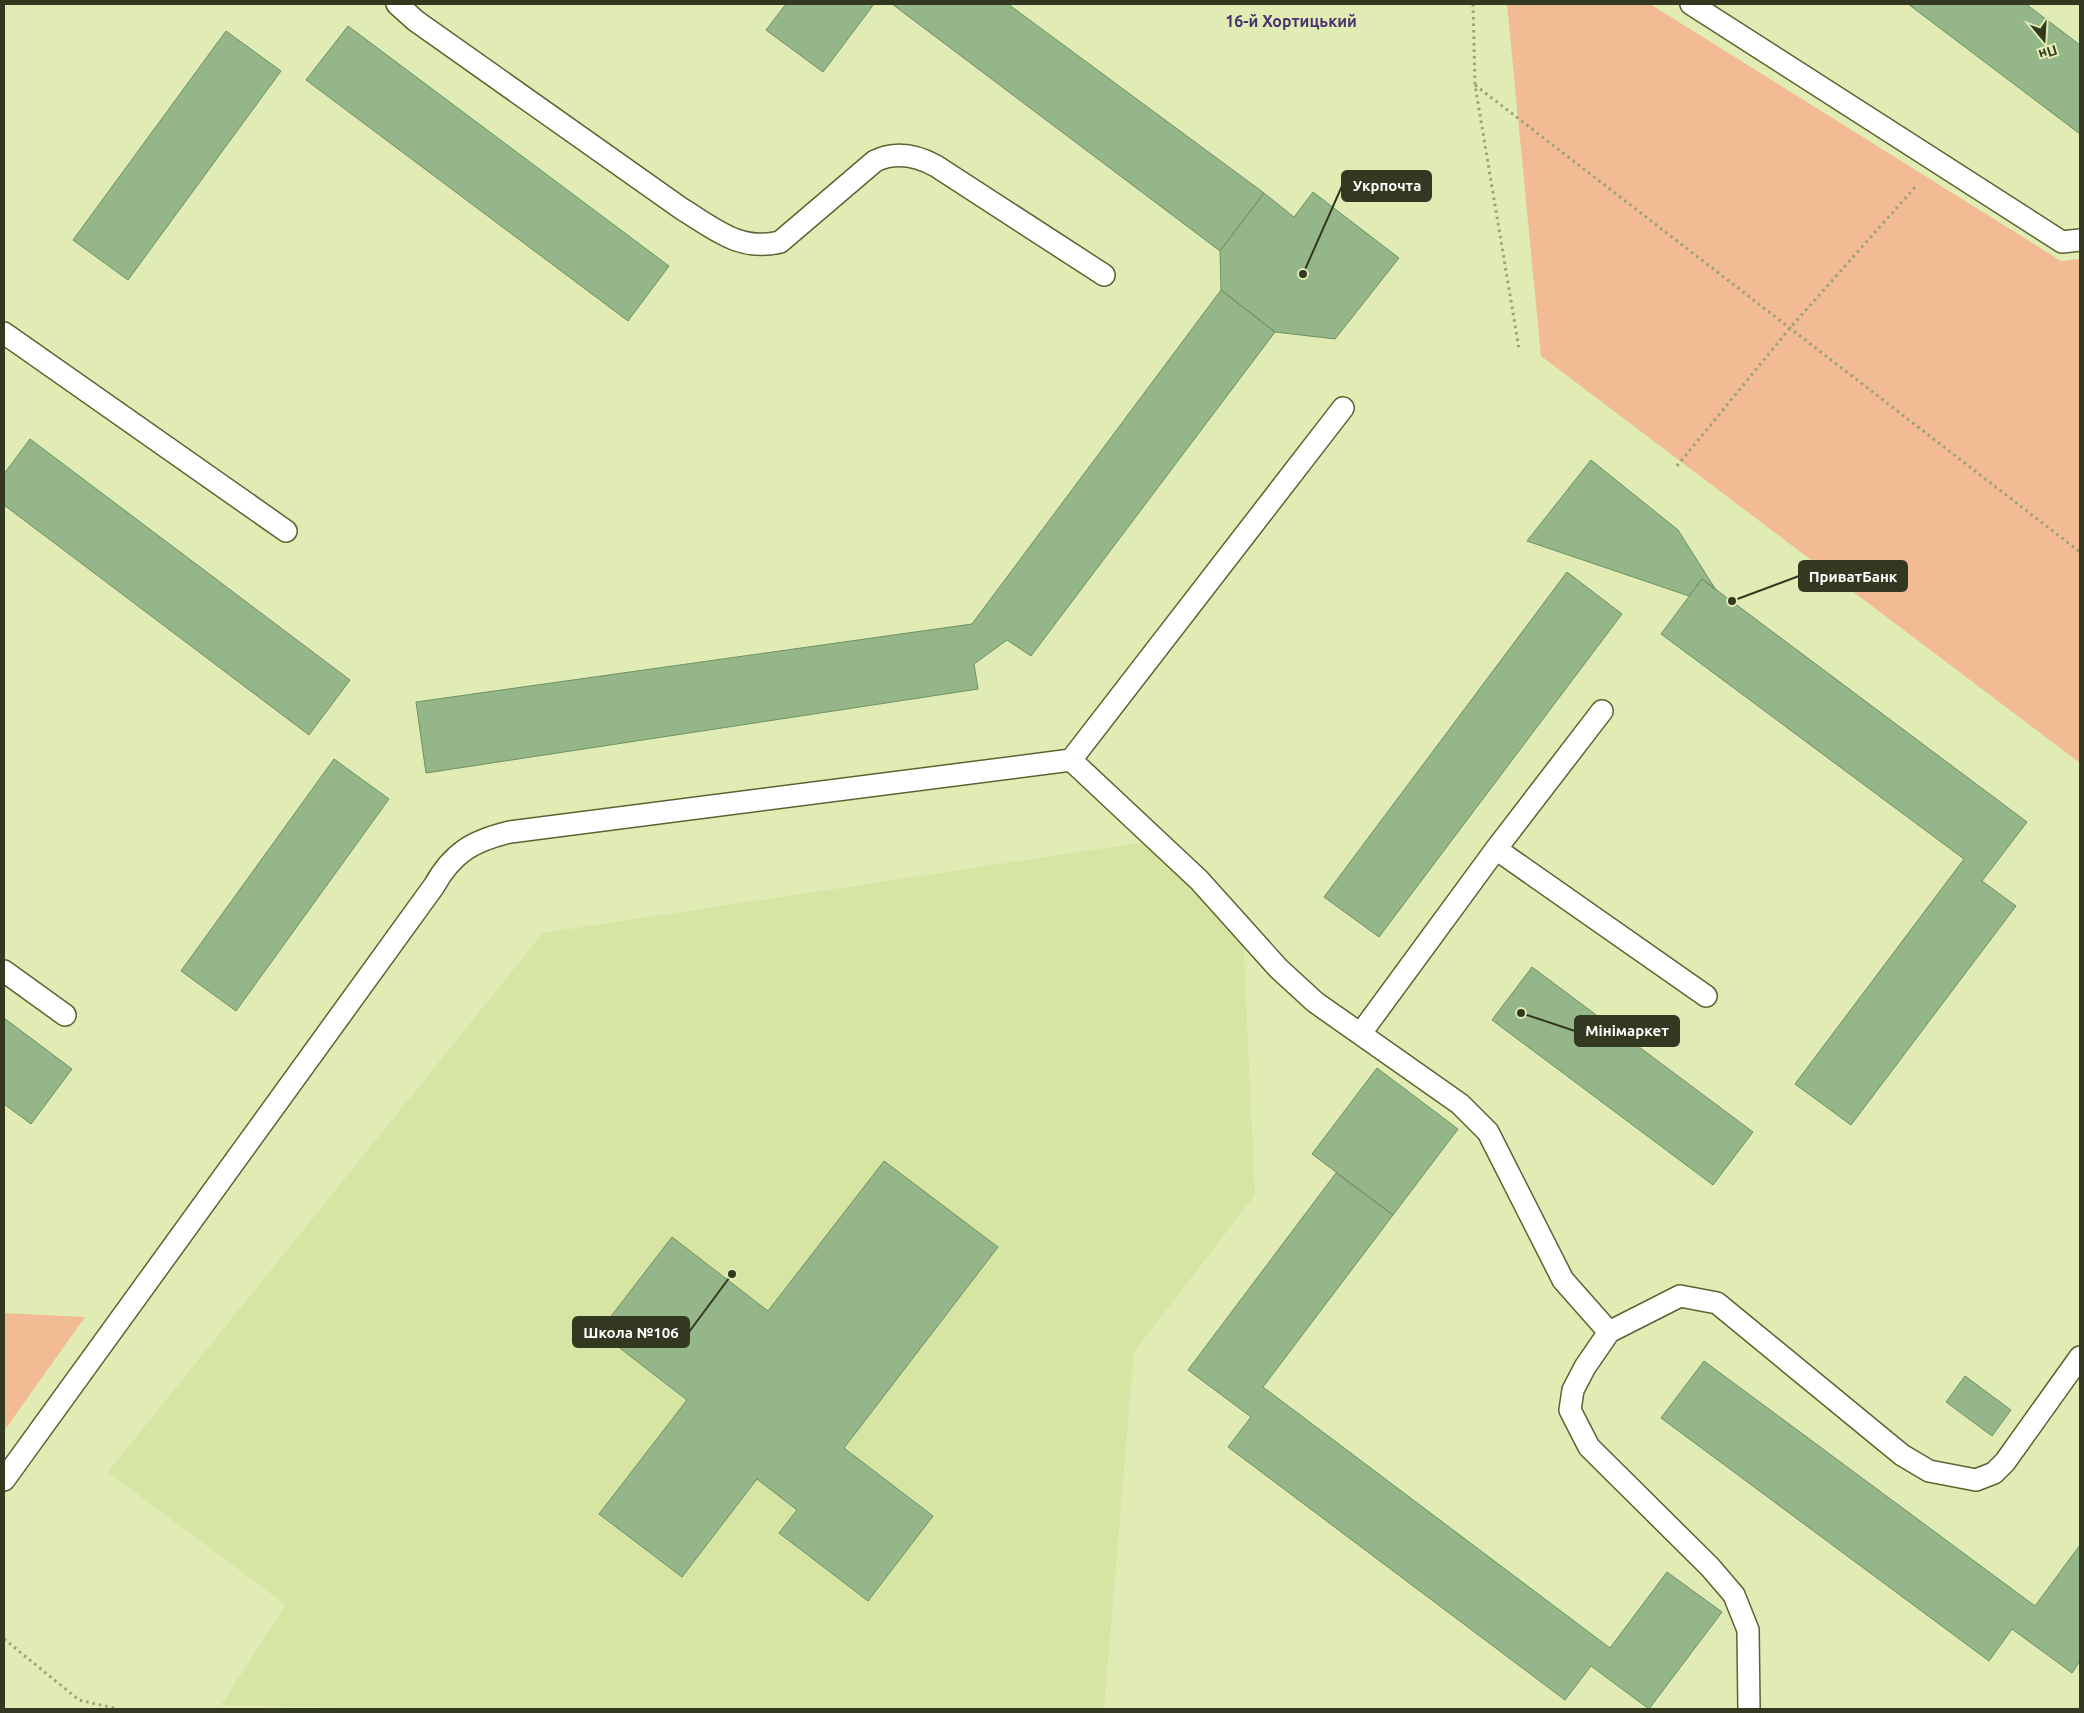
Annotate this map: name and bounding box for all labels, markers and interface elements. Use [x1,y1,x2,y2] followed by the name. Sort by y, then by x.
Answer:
[1225,12,1357,30] district label: 16-й Хортицький
[2019,15,2069,65] north arrow
[2037,42,2059,63] text: Пн
[1342,171,1431,201] callout: Укрпочта
[1353,177,1421,194] text: Укрпочта
[1799,561,1907,591] callout: ПриватБанк
[1809,568,1898,585] text: ПриватБанк
[1575,1016,1679,1046] callout: Мiнiмаркет
[1585,1022,1669,1039] text: Мiнiмаркет
[573,1317,689,1347] callout: Школа №106
[583,1324,679,1341] text: Школа №106

